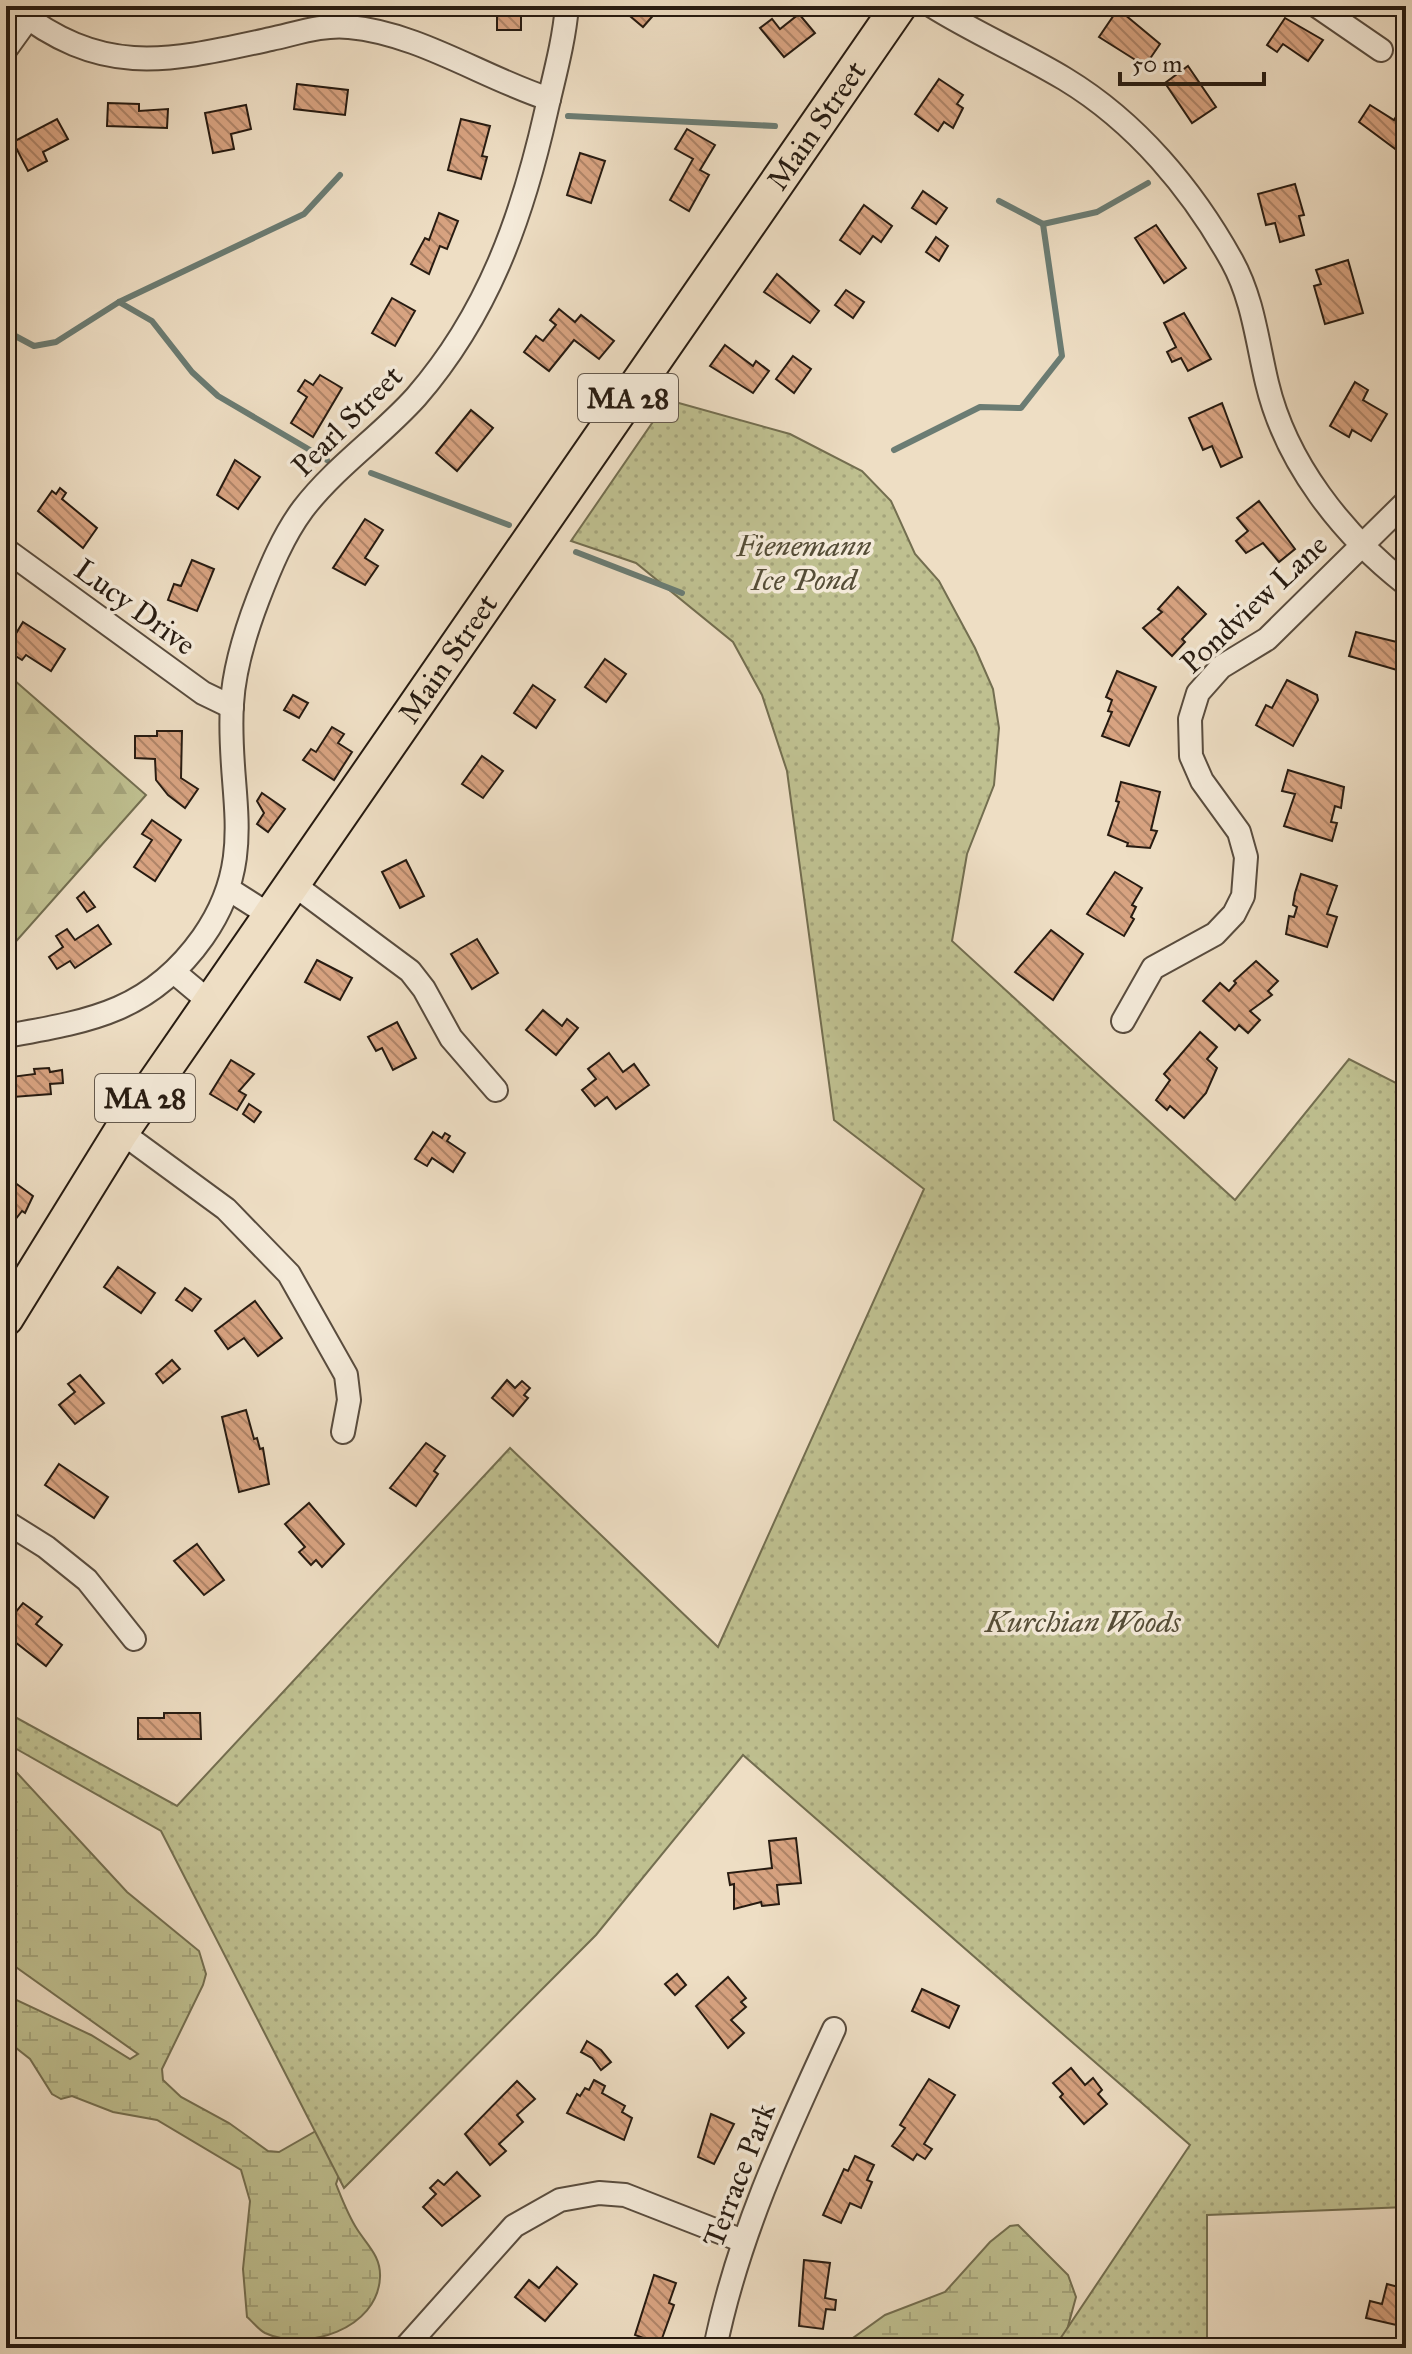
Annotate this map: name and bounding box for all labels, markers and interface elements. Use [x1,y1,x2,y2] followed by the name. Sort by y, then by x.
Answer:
[1120,36,1264,86] scale bar
[1132,49,1182,79] text: 50 m
[759,54,874,197] street label: Main Street
[284,358,410,484] street label: Pearl Street
[578,374,678,422] road number: MA 28
[1173,527,1335,681] street label: Pondview Lane
[736,528,872,598] park label: Fienemann Ice Pond
[68,551,202,663] street label: Lucy Drive
[391,587,505,730] street label: Main Street
[95,1074,195,1122] road number: MA 28
[983,1604,1182,1640] park label: Kurchian Woods
[695,2098,783,2252] street label: Terrace Park

